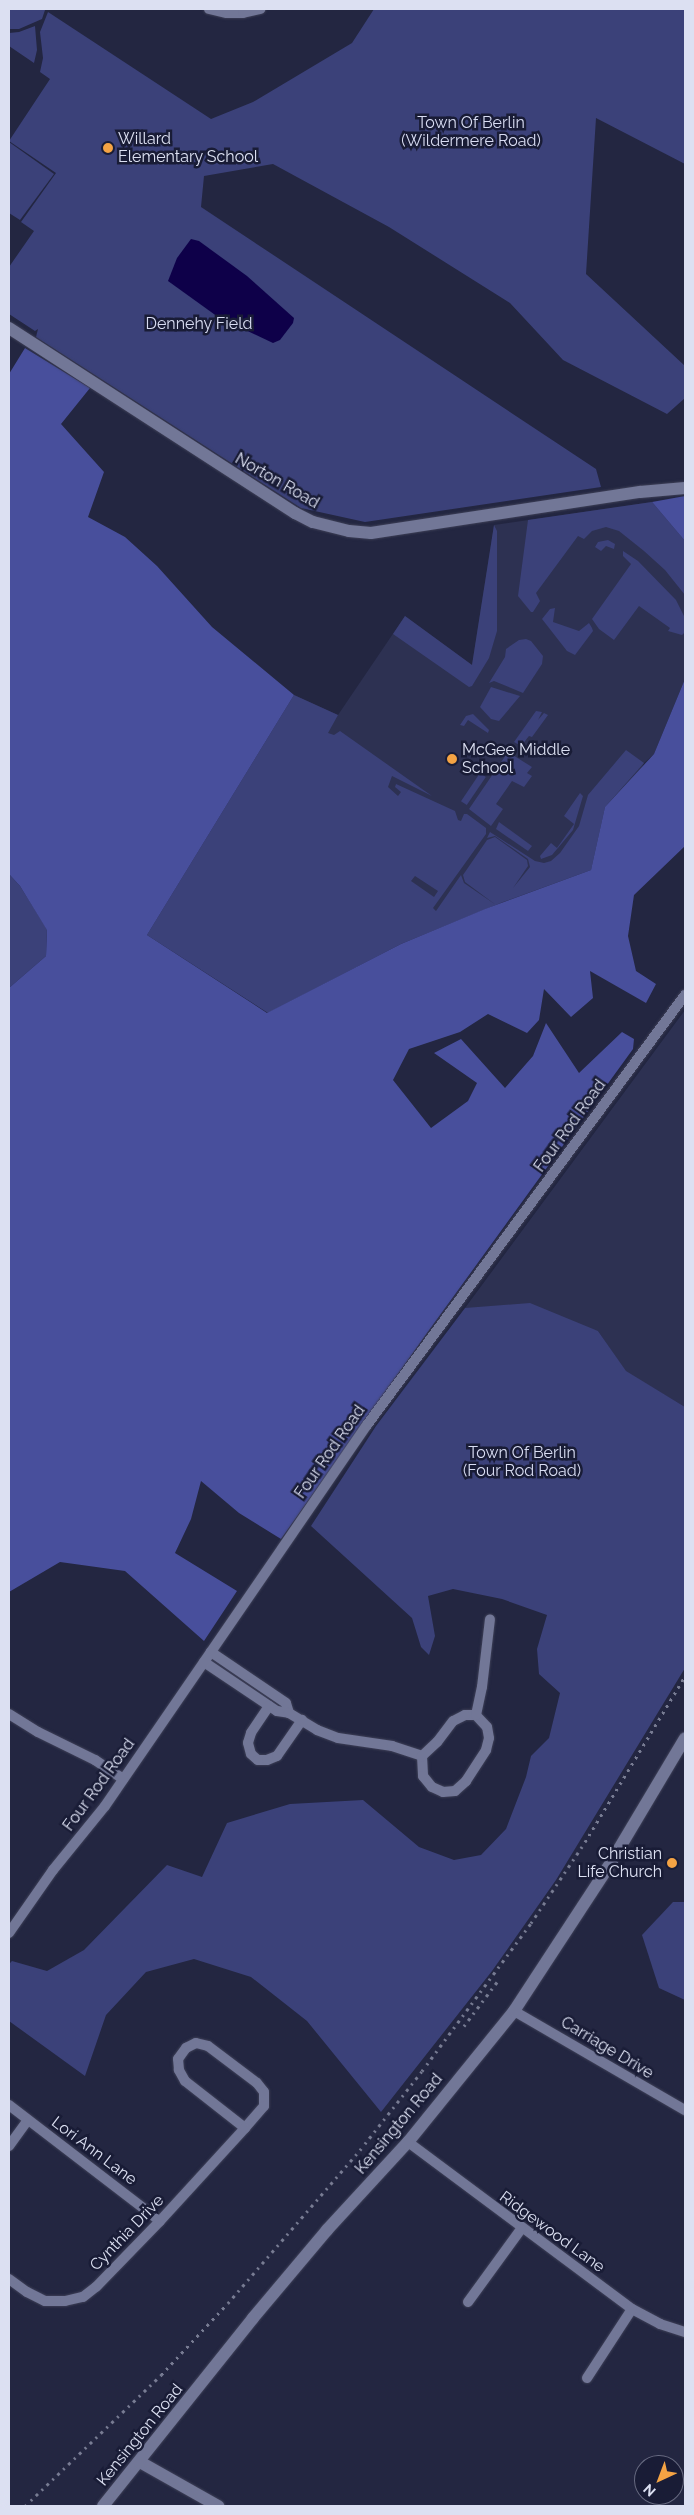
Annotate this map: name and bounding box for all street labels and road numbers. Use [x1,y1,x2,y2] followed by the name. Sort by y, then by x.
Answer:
[232,449,322,513] street label: Norton Road
[530,1076,610,1176] street label: Four Rod Road
[291,1402,369,1502] street label: Four Rod Road
[59,1735,139,1835] street label: Four Rod Road
[557,2013,657,2083] street label: Carriage Drive
[351,2070,447,2178] street label: Kensington Road
[47,2113,141,2189] street label: Lori Ann Lane
[496,2187,608,2277] street label: Ridgewood Lane
[86,2191,168,2275] street label: Cynthia Drive
[93,2380,187,2490] street label: Kensington Road

